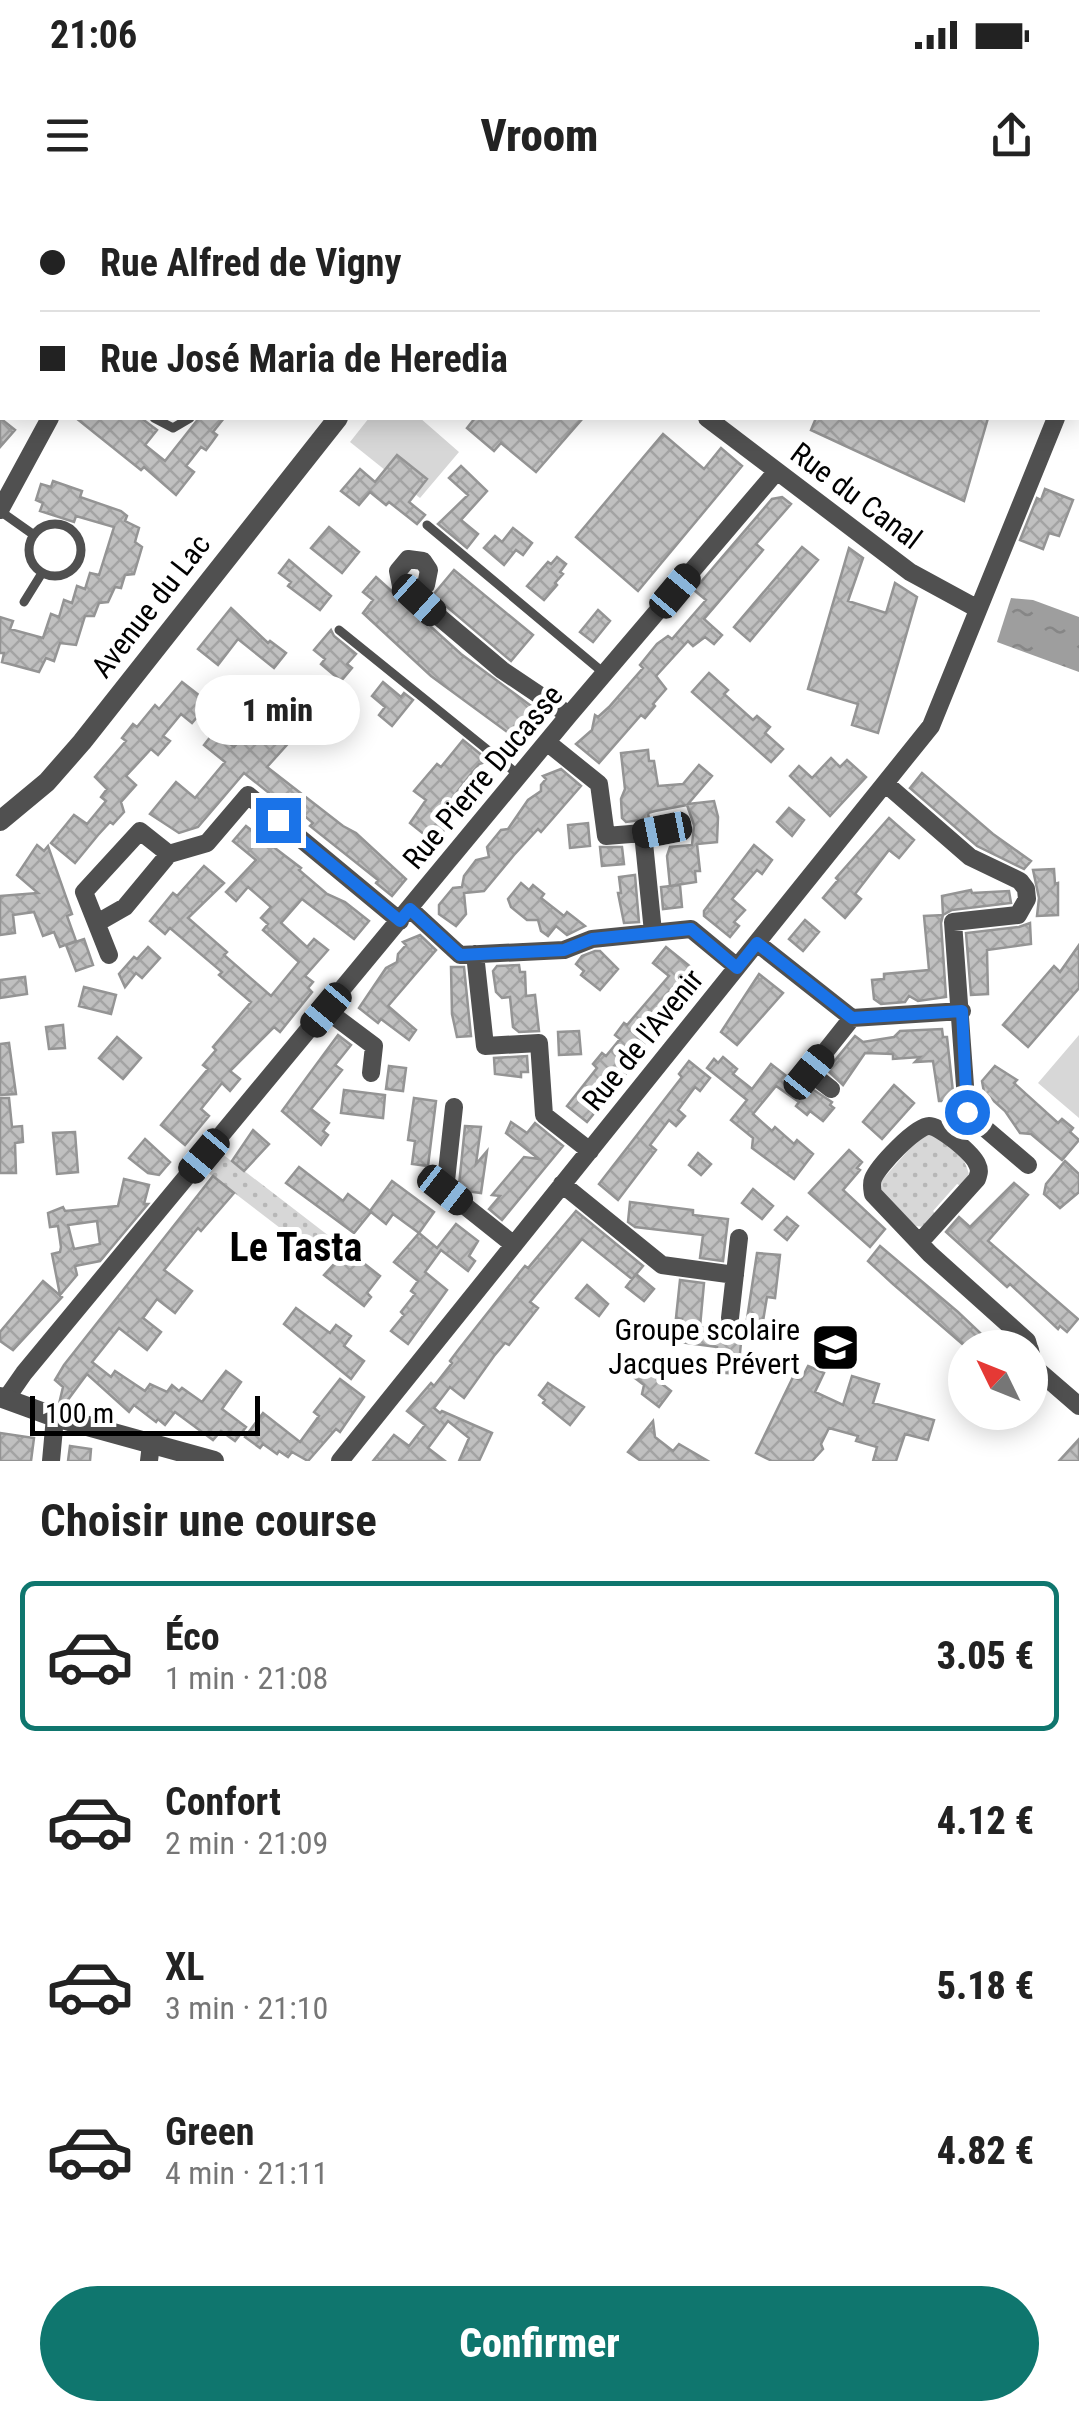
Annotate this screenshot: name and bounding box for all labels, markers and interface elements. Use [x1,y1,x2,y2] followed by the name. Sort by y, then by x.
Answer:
[50,13,137,57] text: 21:06
[40,108,95,163] icon: menu
[984,108,1039,163] icon: share
[481,109,598,162] text: Vroom
[100,241,401,285] text: Rue Alfred de Vigny
[100,337,508,381] text: Rue José Maria de Heredia
[784,435,929,556] street label: Rue du Canal
[84,527,217,684] street label: Avenue du Lac
[644,558,706,624] car
[387,569,451,631] car
[196,675,360,745] callout: 1 min
[396,678,570,876] street label: Rue Pierre Ducasse
[242,691,313,729] text: 1 min
[256,798,301,843] route end
[630,810,694,850] car
[575,962,710,1117] street label: Rue de l'Avenir
[295,977,357,1043] car
[778,1039,840,1105] car
[945,1090,990,1135] route start
[173,1123,235,1189] car
[412,1160,478,1220] car
[230,1224,362,1271] district label: Le Tasta
[608,1312,800,1381] place label: Groupe scolaire Jacques Prévert
[809,1321,861,1373] school or university icon: Groupe scolaire Jacques Prévert
[948,1330,1048,1430] north arrow
[948,1330,1048,1430] map controls
[30,1391,260,1436] scale bar
[45,1397,114,1430] text: 100 m
[40,1494,377,1547] text: Choisir une course
[45,1611,135,1701] icon: car
[165,1615,220,1659] text: Éco
[937,1634,1034,1678] text: 3.05 €
[165,1659,328,1697] text: 1 min · 21:08
[45,1776,135,1866] icon: car
[165,1780,281,1824] text: Confort
[937,1799,1034,1843] text: 4.12 €
[165,1824,328,1862] text: 2 min · 21:09
[45,1941,135,2031] icon: car
[165,1945,204,1989] text: XL
[937,1964,1034,2008] text: 5.18 €
[165,1989,328,2027] text: 3 min · 21:10
[45,2106,135,2196] icon: car
[165,2110,255,2154] text: Green
[937,2129,1034,2173] text: 4.82 €
[165,2154,328,2192] text: 4 min · 21:11
[40,2286,1039,2401] button: Confirmer

